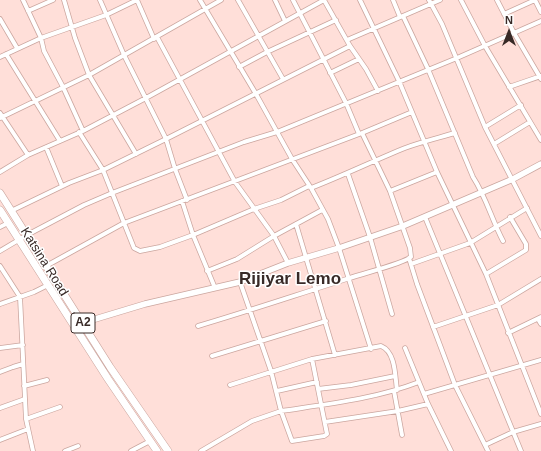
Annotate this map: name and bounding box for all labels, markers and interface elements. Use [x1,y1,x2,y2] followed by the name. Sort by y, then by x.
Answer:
[489,12,529,52] north arrow
[505,14,513,26] text: N
[17,225,71,299] street label: Katsina Road
[239,269,341,289] district label: Rijiyar Lemo
[71,313,95,333] road number: A2

